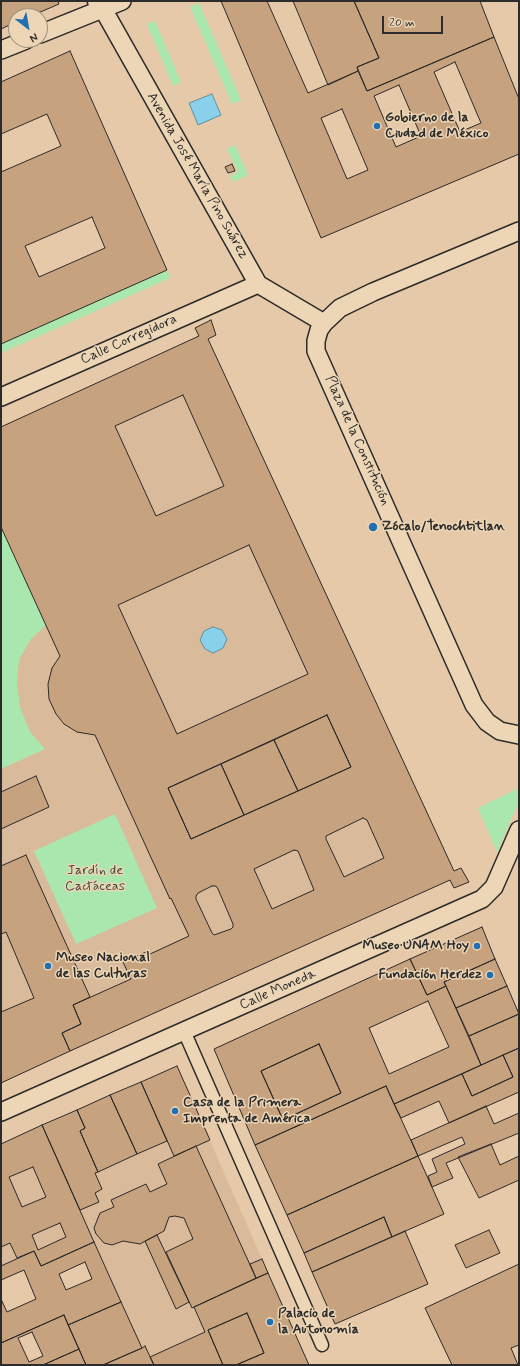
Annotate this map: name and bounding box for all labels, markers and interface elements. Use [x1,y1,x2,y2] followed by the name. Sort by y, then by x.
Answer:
[8,8,48,48] north arrow
[384,8,445,34] scale bar
[389,15,415,31] text: 20 m
[27,30,40,45] text: N
[142,90,252,262] street label: Avenida José María Pino Suárez
[385,110,488,142] place label: Gobierno de la Ciudad de México
[372,121,382,131] marker: Gobierno de la Ciudad de México
[78,311,180,369] street label: Calle Corregidora
[321,374,393,508] street label: Plaza de la Constitución
[382,519,505,535] place label: Zócalo/Tenochtitlan
[367,521,379,533] marker: Zócalo/Tenochtitlan
[65,863,125,896] park label: Jardín de Cactáceas
[362,938,469,954] place label: Museo UNAM Hoy
[472,941,482,951] marker: Museo UNAM Hoy
[56,950,150,982] place label: Museo Nacional de las Culturas
[43,961,53,971] marker: Museo Nacional de las Culturas
[237,966,319,1014] street label: Calle Moneda
[378,967,482,983] place label: Fundación Herdez
[485,970,495,980] marker: Fundación Herdez
[183,1095,310,1128] place label: Casa de la Primera Imprenta de América
[170,1106,180,1116] marker: Casa de la Primera Imprenta de América
[278,1306,359,1338] place label: Palacio de la Autonomía
[265,1317,275,1327] marker: Palacio de la Autonomía

